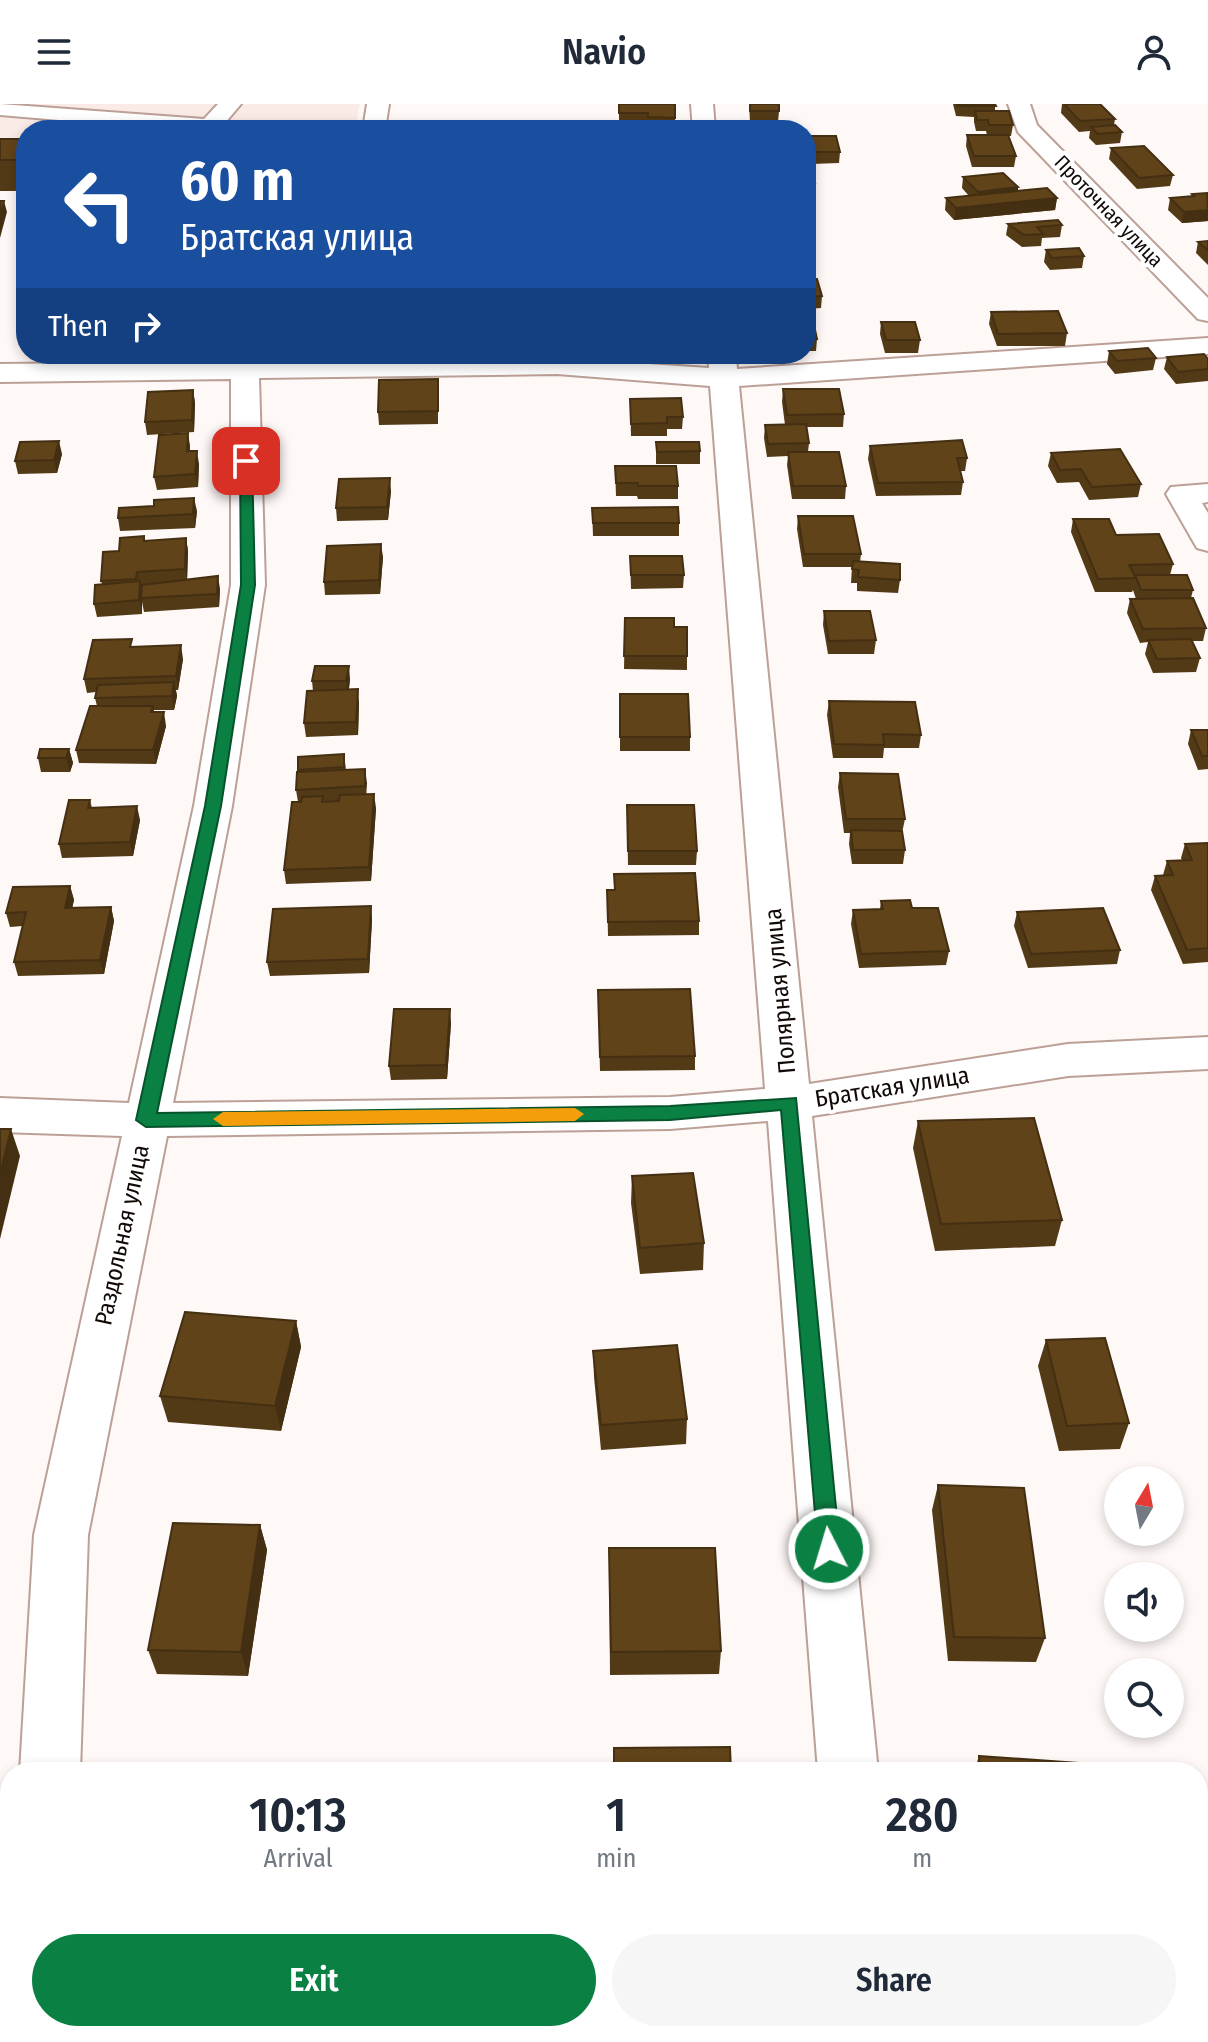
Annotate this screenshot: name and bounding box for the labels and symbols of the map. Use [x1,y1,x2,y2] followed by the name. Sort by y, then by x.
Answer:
[1050,150,1168,272] street label: Проточная улица
[212,427,280,495] pin
[759,907,801,1075] street label: Полярная улица
[813,1061,971,1113] street label: Братская улица
[89,1142,155,1328] street label: Раздольная улица
[1104,1466,1184,1546] north arrow
[787,1507,871,1591] position arrow

